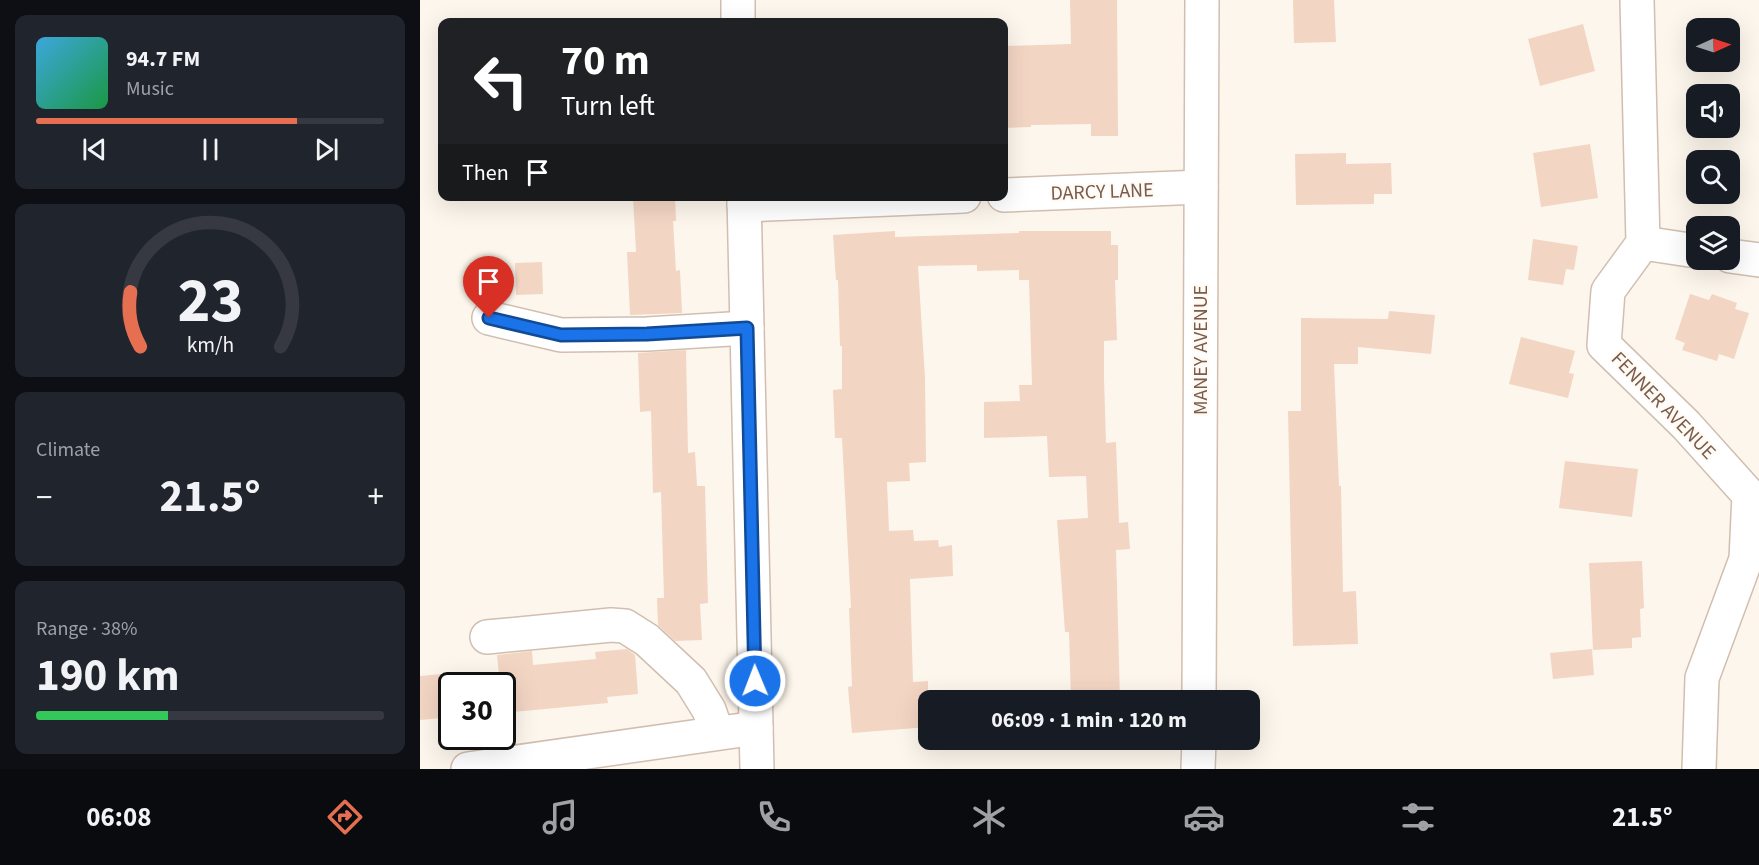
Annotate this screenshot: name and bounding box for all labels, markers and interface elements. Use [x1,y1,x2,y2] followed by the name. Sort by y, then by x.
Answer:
[1686,18,1740,72] north arrow
[1686,18,1740,270] map controls
[561,31,650,91] text: 70 m
[462,42,540,120] icon: left
[126,43,200,75] text: 94.7 FM
[126,75,174,103] text: Music
[1686,84,1740,138] button: sound
[561,87,655,126] text: Turn left
[78,133,111,166] icon: previous
[194,133,227,166] icon: pause
[310,133,343,166] icon: next
[1686,150,1740,204] button: search
[521,156,554,189] icon: arrive
[462,157,509,189] text: Then
[1050,176,1154,208] street label: DARCY LANE
[1686,216,1740,270] button: layers
[463,256,514,318] pin
[177,257,243,346] text: 23
[472,265,505,298] icon: arrive
[1187,285,1215,415] street label: MANEY AVENUE
[186,331,234,362] text: km/h
[1605,346,1722,466] street label: FENNER AVENUE
[36,436,100,464] text: Climate
[159,465,261,529] text: 21.5°
[36,474,52,521] text: −
[368,474,384,521] text: +
[36,615,137,643] text: Range · 38%
[36,644,180,708] text: 190 km
[723,649,787,713] position arrow
[438,672,516,750] speed limit sign: 30
[991,704,1187,736] text: 06:09 · 1 min · 120 m
[324,796,366,838] icon: directions
[539,796,581,838] icon: music
[753,796,795,838] icon: phone
[968,796,1010,838] icon: climate
[1183,796,1225,838] icon: car
[1397,796,1439,838] icon: filters
[86,798,151,837] text: 06:08
[1612,798,1673,837] text: 21.5°

